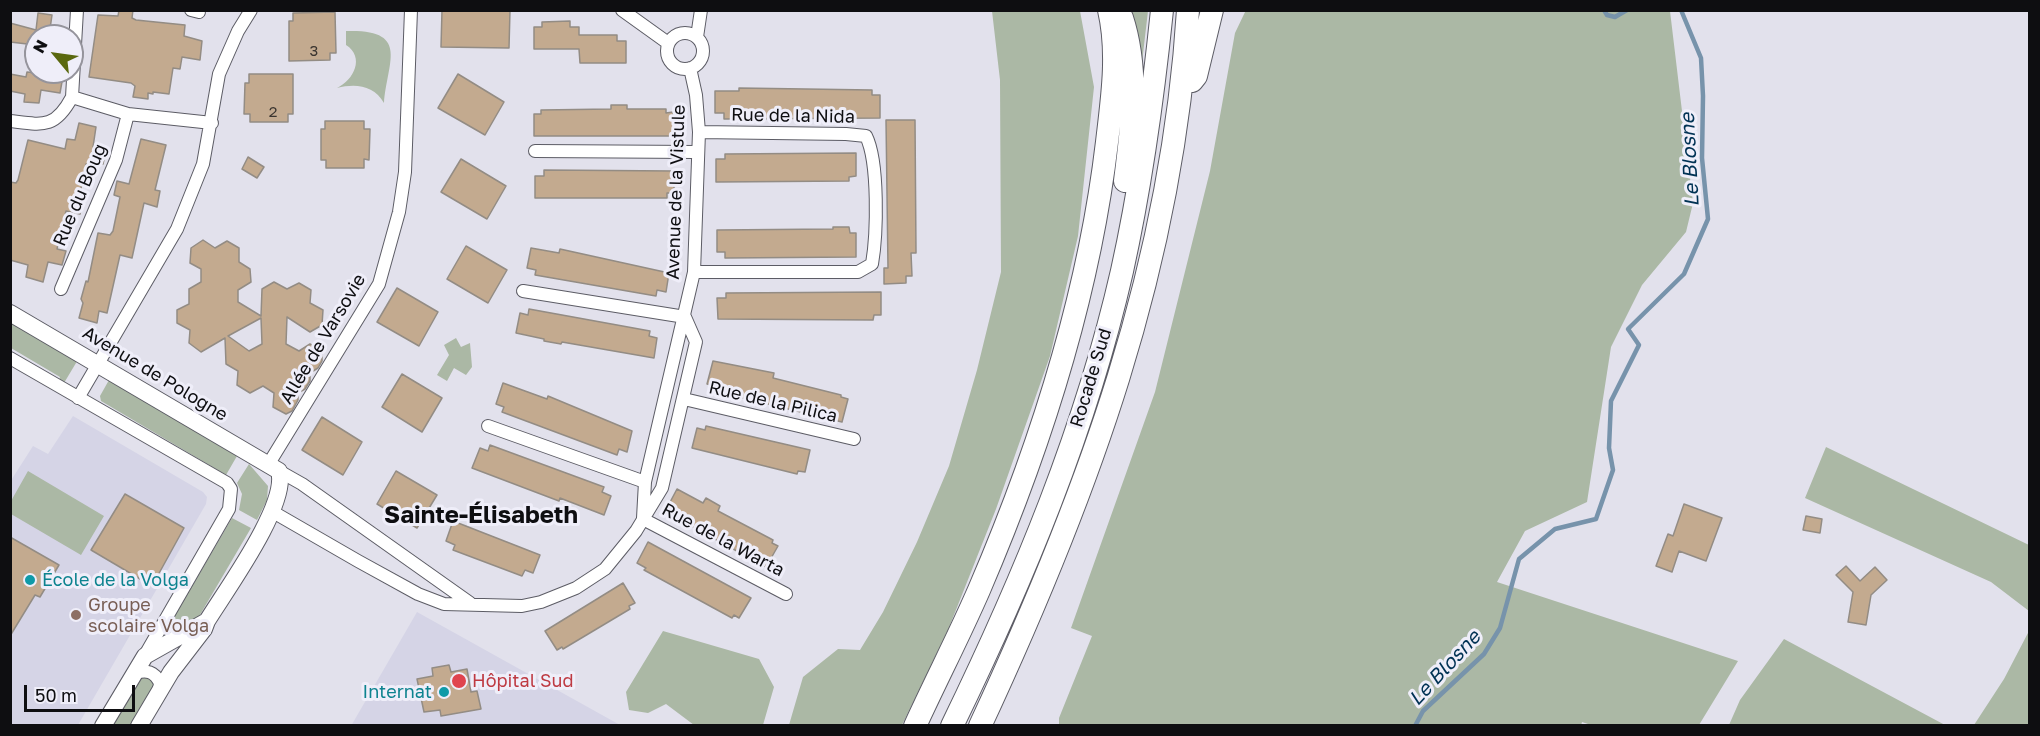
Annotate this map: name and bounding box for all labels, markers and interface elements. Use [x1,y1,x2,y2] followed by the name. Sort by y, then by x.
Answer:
[24,24,84,84] north arrow
[28,36,52,56] text: N
[310,42,318,60] house number: 3
[269,103,277,121] house number: 2
[662,104,690,280] street label: Avenue de la Vistule
[731,104,855,128] street label: Rue de la Nida
[1676,112,1704,208] water label: Le Blosne
[49,141,111,249] street label: Rue du Boug
[276,270,370,408] street label: Allée de Varsovie
[79,322,231,426] street label: Avenue de Pologne
[1066,326,1116,430] street label: Rocade Sud
[707,377,839,427] street label: Rue de la Pilica
[658,499,788,581] street label: Rue de la Warta
[384,501,578,529] district label: Sainte-Élisabeth
[42,569,189,591] place label: École de la Volga
[23,573,37,587] marker: École de la Volga
[88,594,209,636] place label: Groupe scolaire Volga
[69,608,83,622] marker: Groupe scolaire Volga
[1404,625,1486,711] water label: Le Blosne
[472,670,573,692] place label: Hôpital Sud
[450,672,468,690] marker: Hôpital Sud
[27,673,138,711] scale bar
[363,681,432,703] place label: Internat
[35,684,77,706] text: 50 m
[437,685,451,699] marker: Internat

